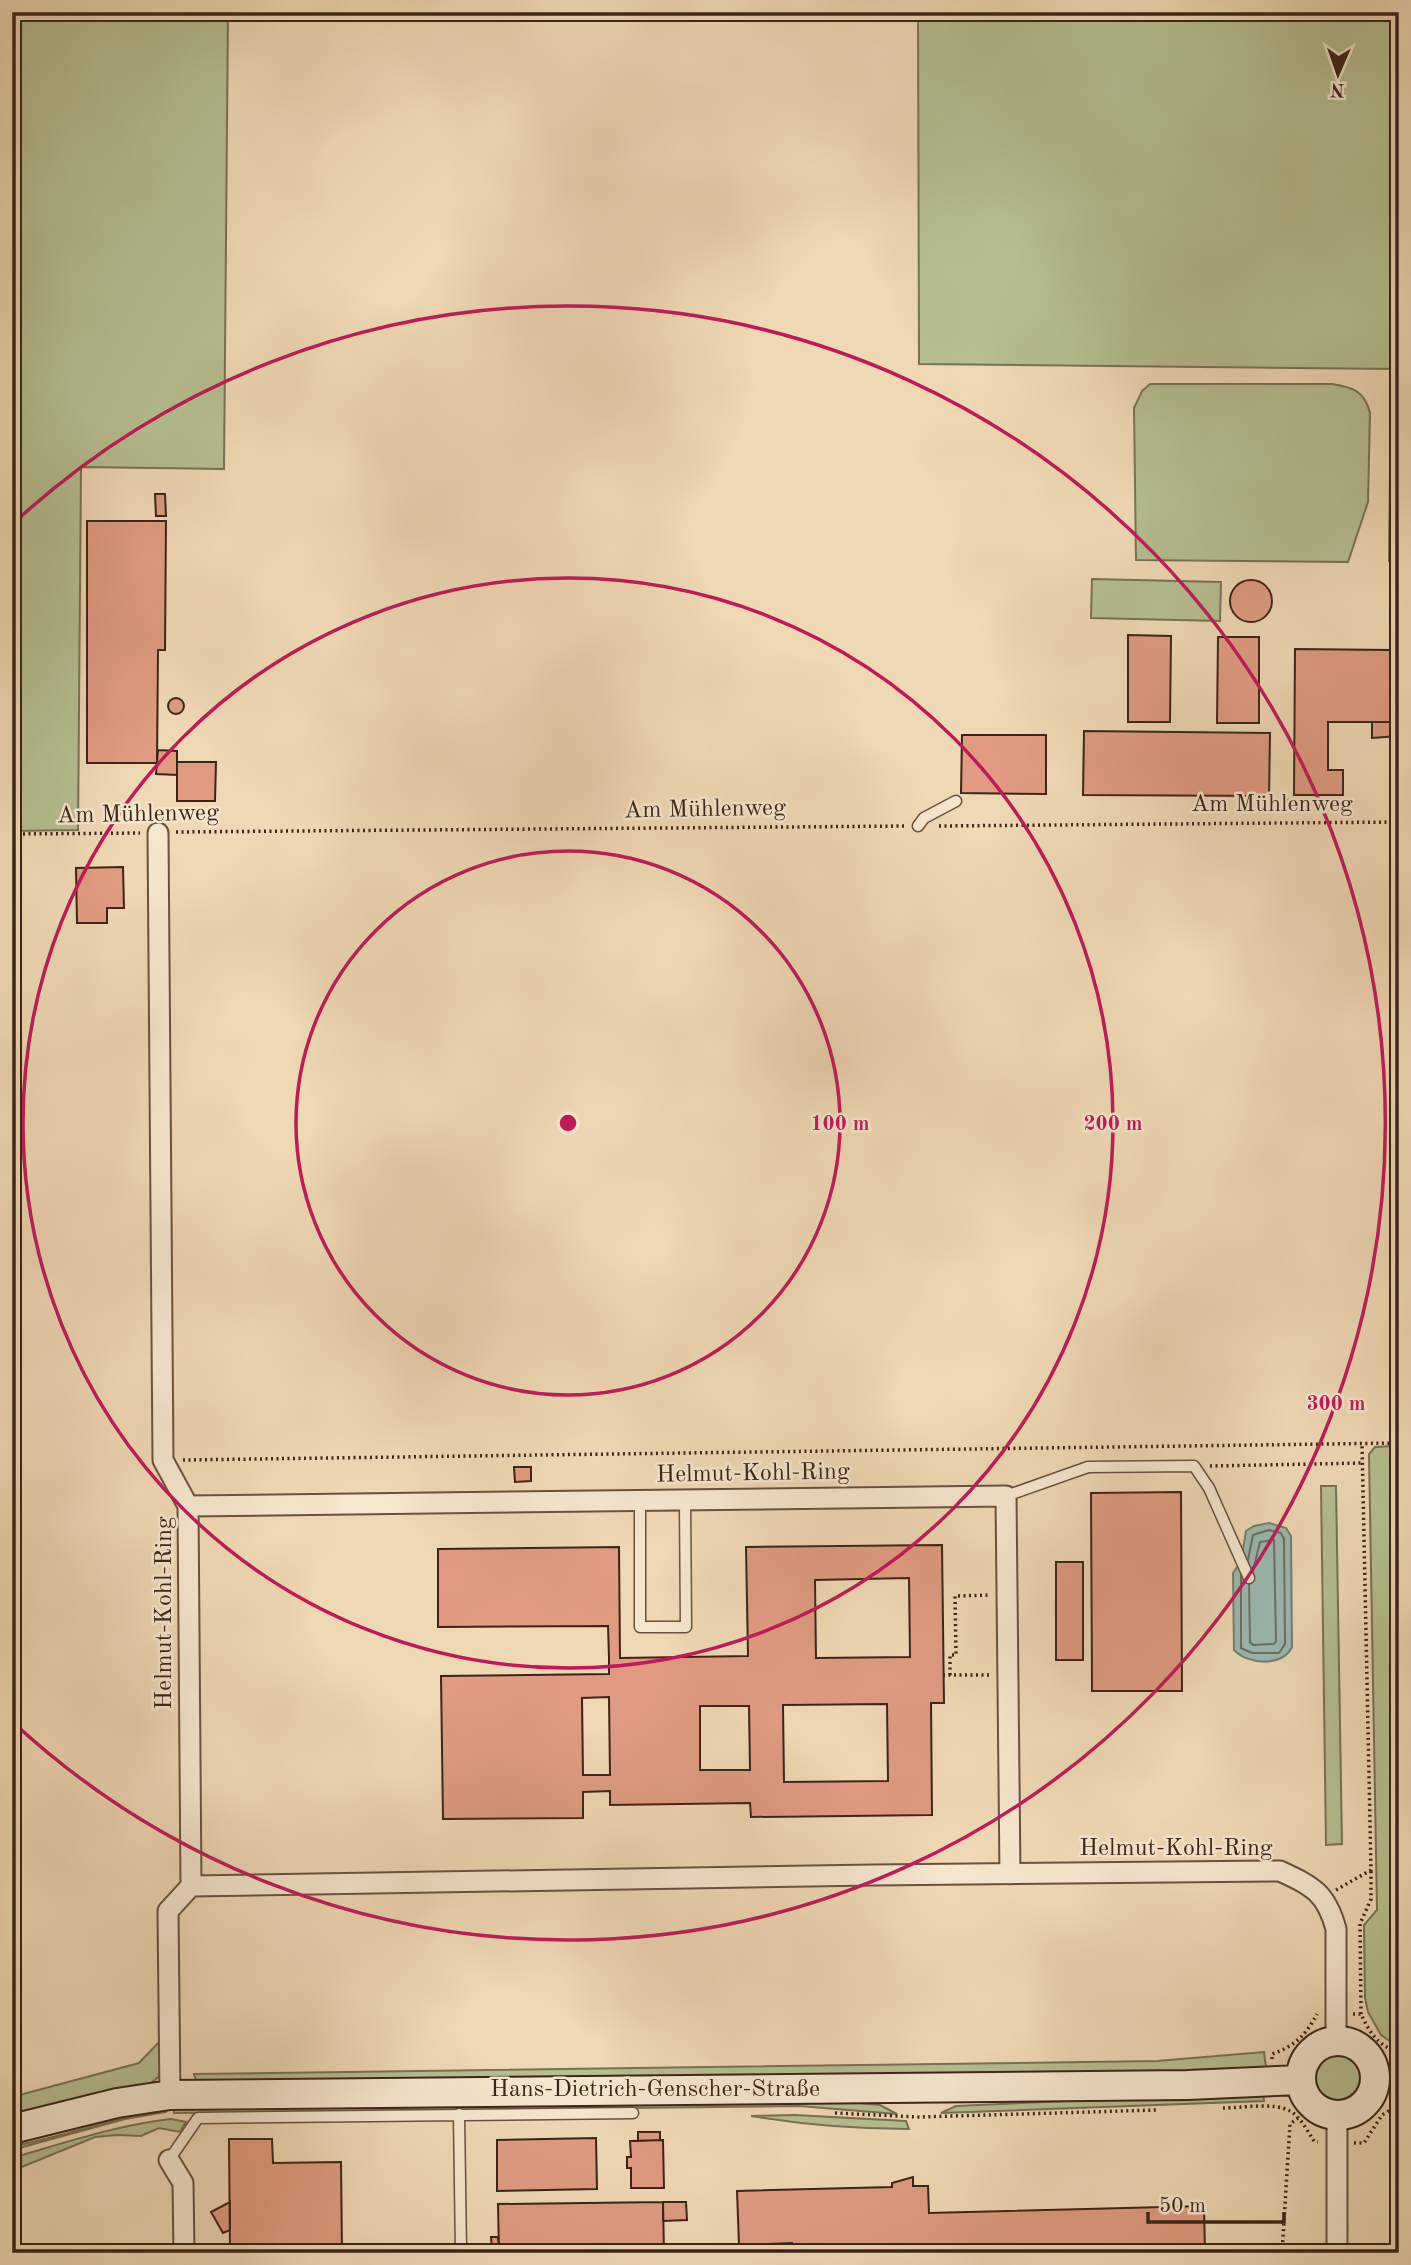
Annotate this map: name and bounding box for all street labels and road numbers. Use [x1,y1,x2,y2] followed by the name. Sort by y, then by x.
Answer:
[1191,793,1353,817] street label: Am Mühlenweg
[624,797,786,823] street label: Am Mühlenweg
[57,802,219,828] street label: Am Mühlenweg
[656,1460,850,1488] street label: Helmut-Kohl-Ring
[153,1516,177,1710] street label: Helmut-Kohl-Ring
[1079,1837,1273,1861] street label: Helmut-Kohl-Ring
[490,2078,820,2102] street label: Hans-Dietrich-Genscher-Straße

